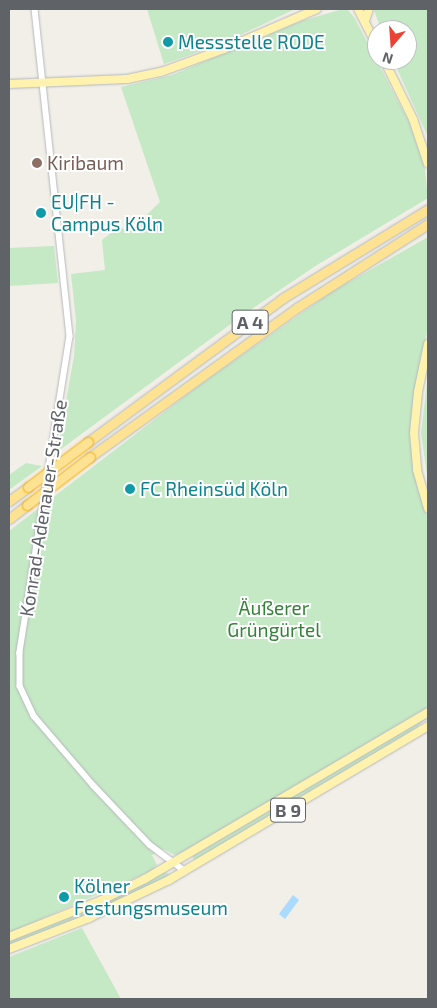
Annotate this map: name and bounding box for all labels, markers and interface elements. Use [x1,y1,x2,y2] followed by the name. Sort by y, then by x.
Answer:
[367,20,417,70] north arrow
[178,31,325,53] place label: Messstelle RODE
[162,36,174,48] marker: Messstelle RODE
[380,49,395,68] text: N
[47,152,124,174] place label: Kiribaum
[31,157,43,169] marker: Kiribaum
[51,191,163,235] place label: EU|FH - Campus Köln
[35,207,47,219] marker: EU|FH - Campus Köln
[231,306,269,338] road number: A 4
[15,398,71,618] street label: Konrad-Adenauer-Straße
[140,478,288,500] place label: FC Rheinsüd Köln
[124,483,136,495] marker: FC Rheinsüd Köln
[227,597,321,641] park label: Äußerer Grüngürtel
[269,794,307,826] road number: B 9
[74,875,228,919] place label: Kölner Festungsmuseum
[58,891,70,903] marker: Kölner Festungsmuseum

